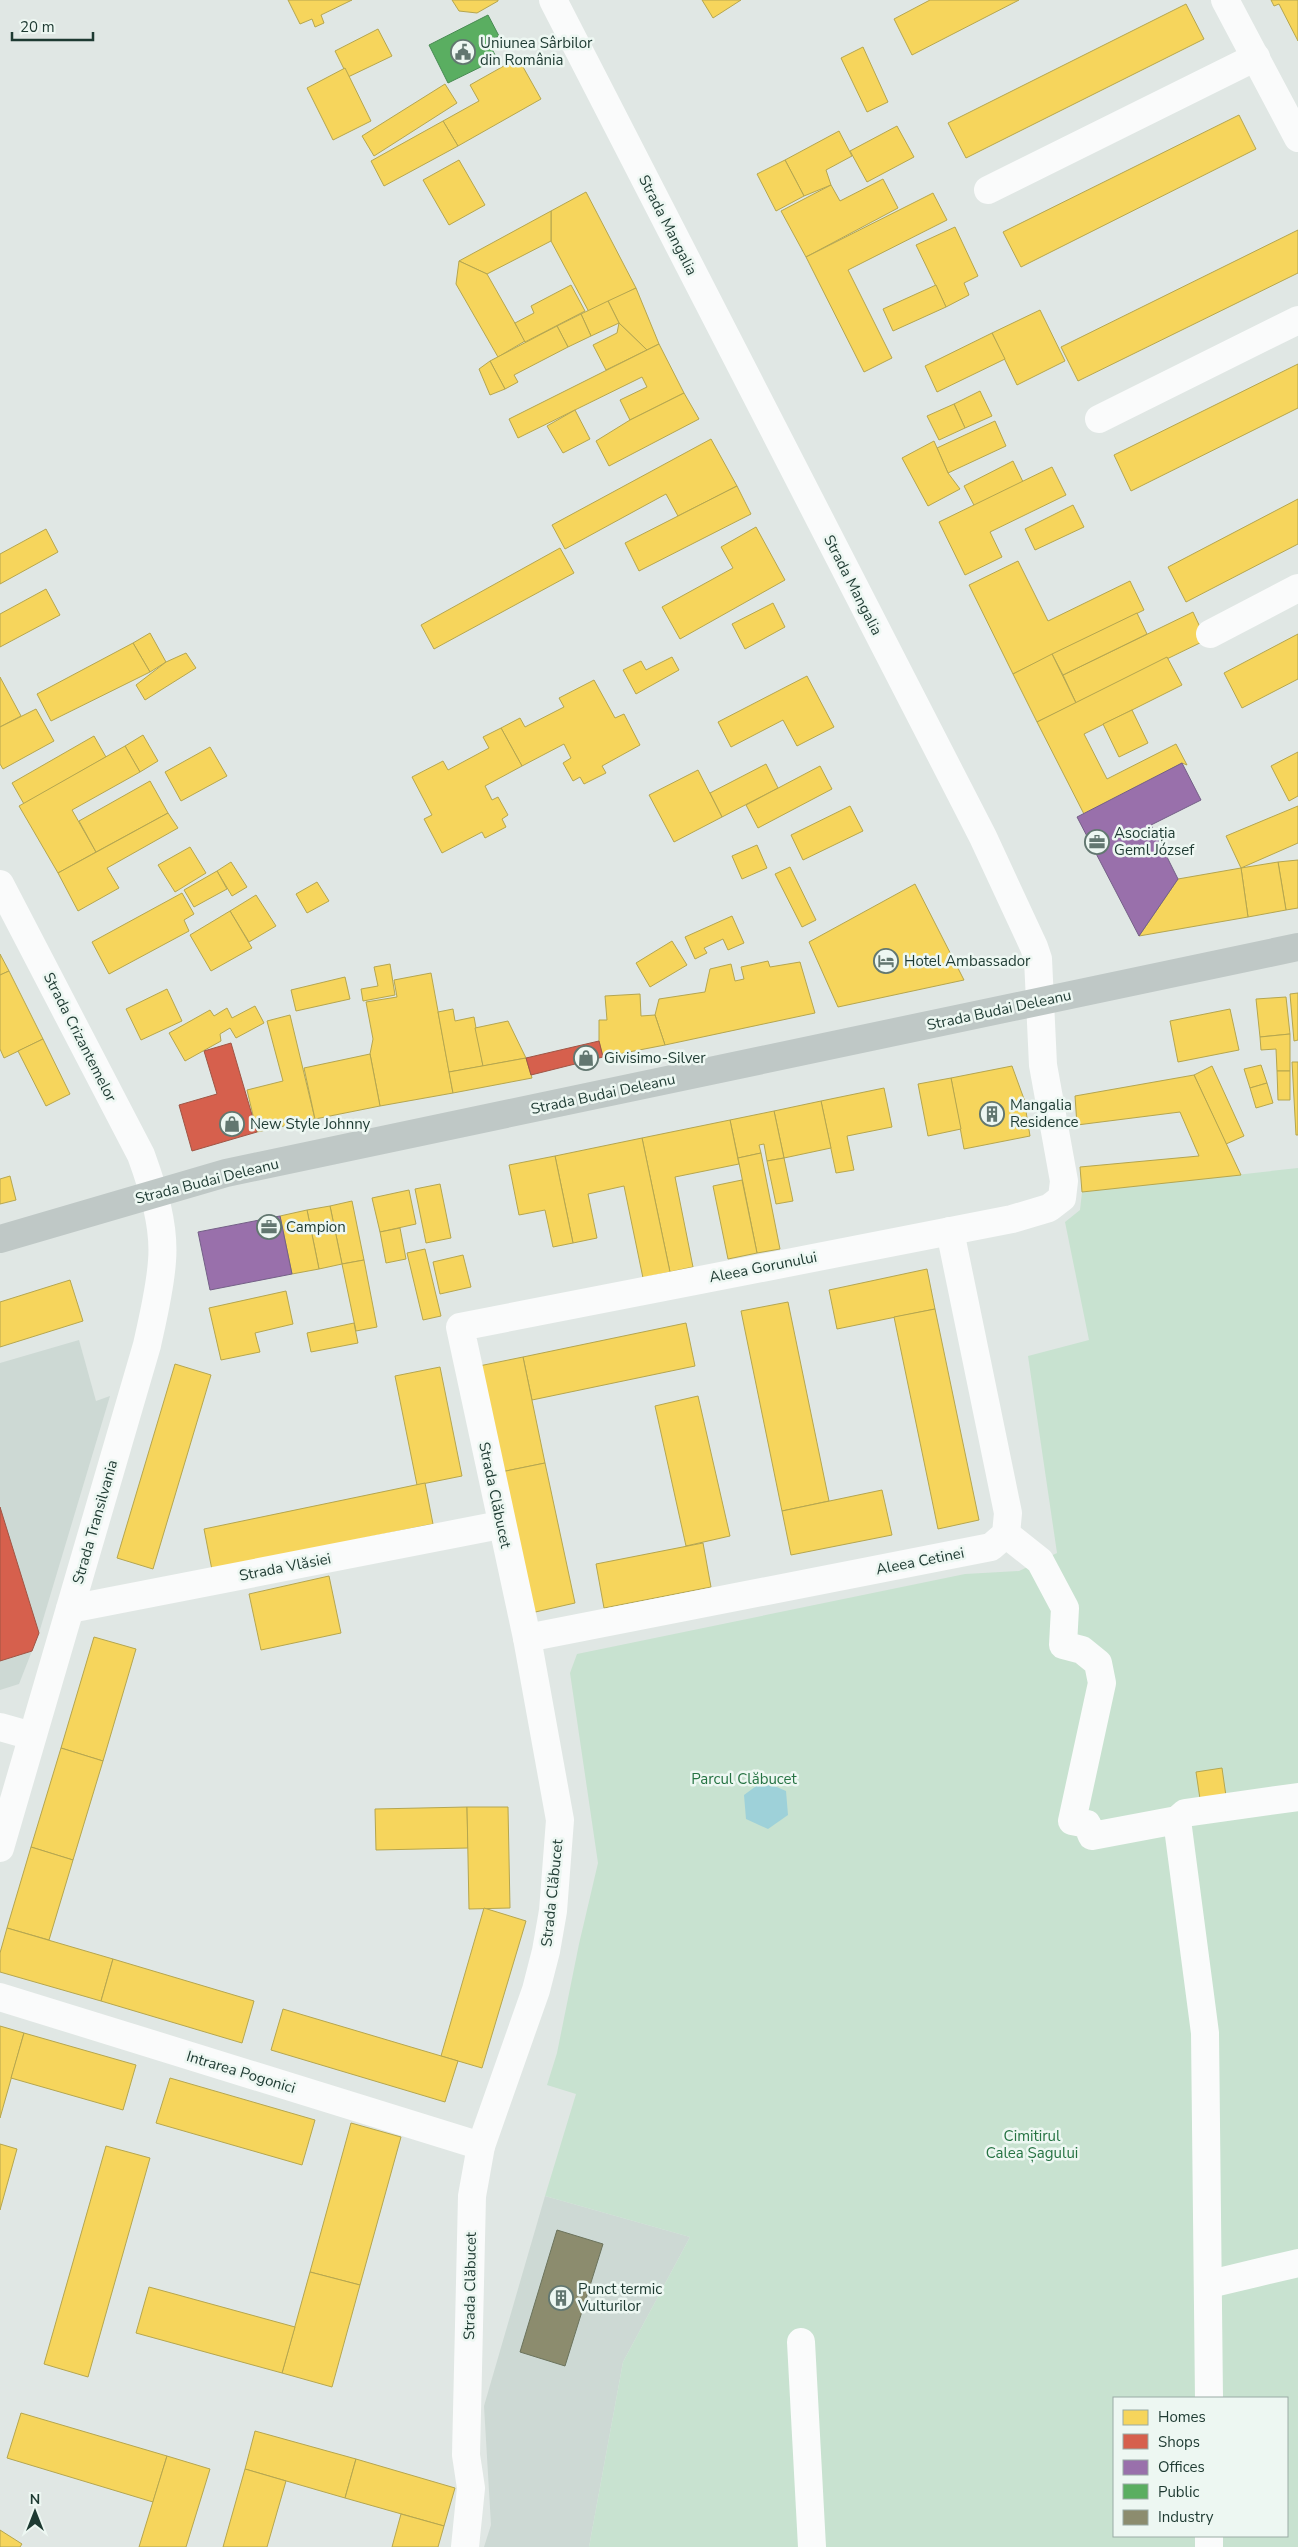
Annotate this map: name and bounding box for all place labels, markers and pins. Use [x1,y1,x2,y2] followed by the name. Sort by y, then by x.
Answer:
[480,33,593,70] place label: Uniunea Sârbilor din România
[450,39,476,65] public building icon: Uniunea Sârbilor din România
[1114,823,1195,860] place label: Asociația Geml József
[1084,829,1110,855] office icon: Asociația Geml József
[873,948,899,974] hotel icon: Hotel Ambassador
[904,951,1031,971] place label: Hotel Ambassador
[573,1045,599,1071] shop icon: Givisimo-Silver
[604,1048,706,1068] place label: Givisimo-Silver
[1010,1095,1079,1132] place label: Mangalia Residence
[979,1101,1005,1127] building icon: Mangalia Residence
[219,1111,245,1137] shop icon: New Style Johnny
[250,1114,371,1134] place label: New Style Johnny
[256,1214,282,1240] office icon: Campion
[286,1217,346,1237] place label: Campion
[577,2279,662,2316] place label: Punct termic Vulturilor
[548,2285,574,2311] building icon: Punct termic Vulturilor

